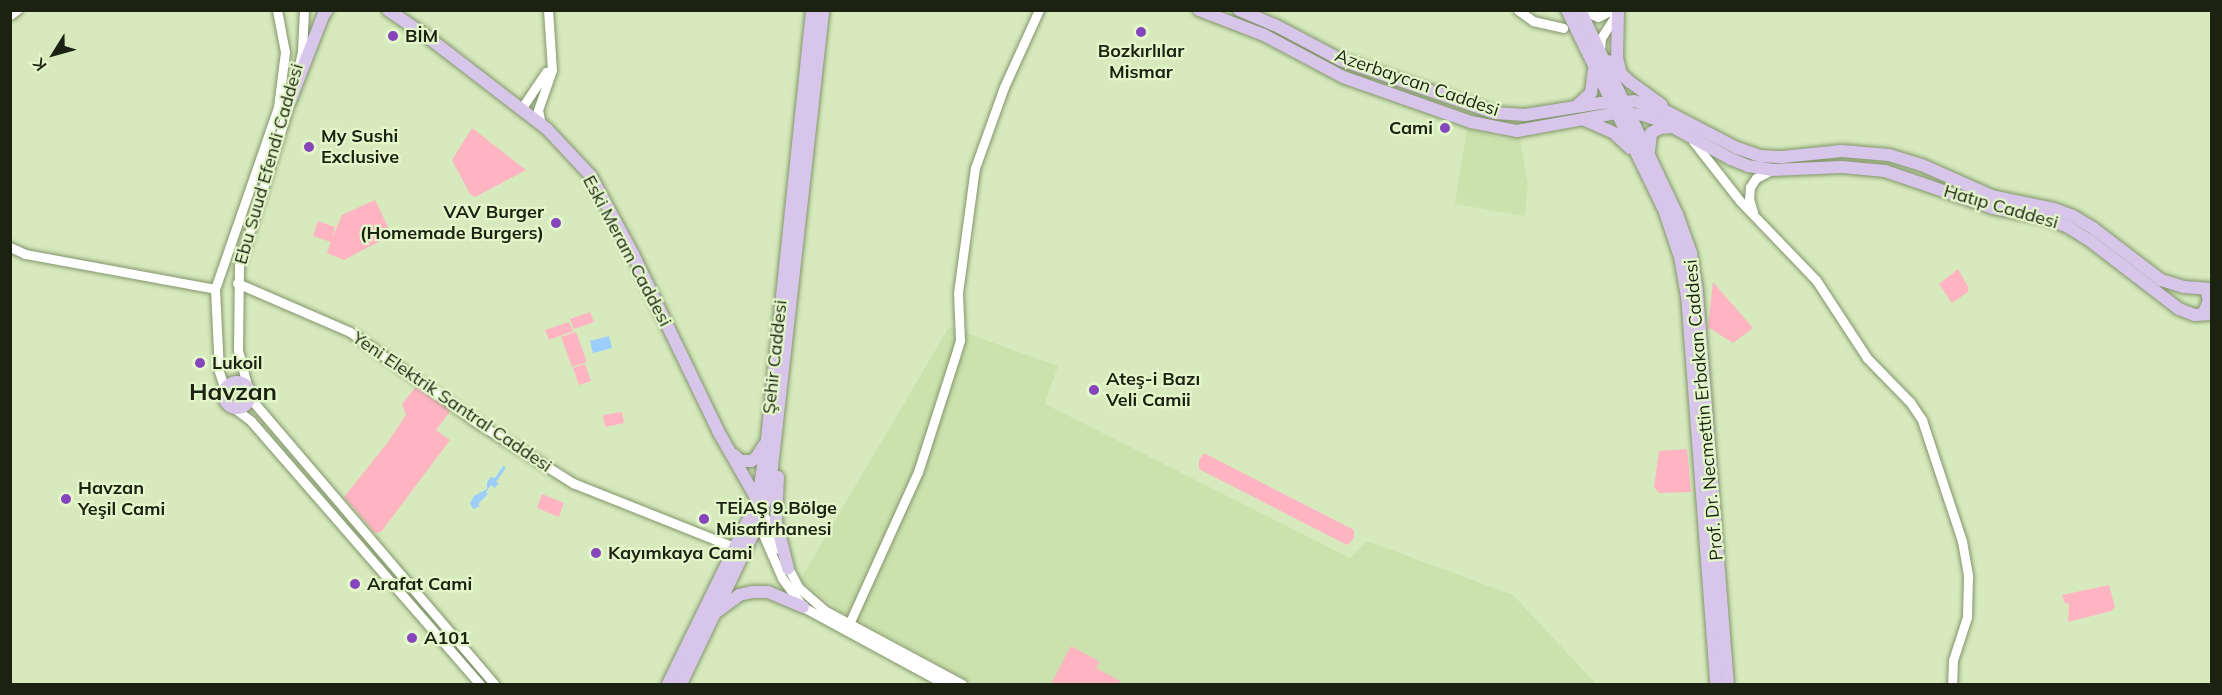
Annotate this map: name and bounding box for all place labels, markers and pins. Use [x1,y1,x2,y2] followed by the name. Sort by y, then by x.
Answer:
[405,25,438,47] place label: BİM
[1134,25,1148,39] marker: Bozkırlılar Mismar
[386,29,400,43] marker: BİM
[1098,41,1184,84] place label: Bozkırlılar Mismar
[1389,117,1433,139] place label: Cami
[1438,121,1452,135] marker: Cami
[321,126,399,168] place label: My Sushi Exclusive
[302,140,316,154] marker: My Sushi Exclusive
[360,202,544,244] place label: VAV Burger (Homemade Burgers)
[549,216,563,230] marker: VAV Burger (Homemade Burgers)
[212,352,262,374] place label: Lukoil
[193,356,207,370] marker: Lukoil
[1106,369,1200,412] place label: Ateş-i Bazı Veli Camii
[1087,383,1101,397] marker: Ateş-i Bazı Veli Camii
[78,478,165,520] place label: Havzan Yeşil Cami
[59,492,73,506] marker: Havzan Yeşil Cami
[716,498,837,540] place label: TEİAŞ 9.Bölge Misafirhanesi
[697,512,711,526] marker: TEİAŞ 9.Bölge Misafirhanesi
[608,542,752,564] place label: Kayımkaya Cami
[589,546,603,560] marker: Kayımkaya Cami
[367,573,472,595] place label: Arafat Cami
[348,577,362,591] marker: Arafat Cami
[424,627,470,649] place label: A101
[405,631,419,645] marker: A101

